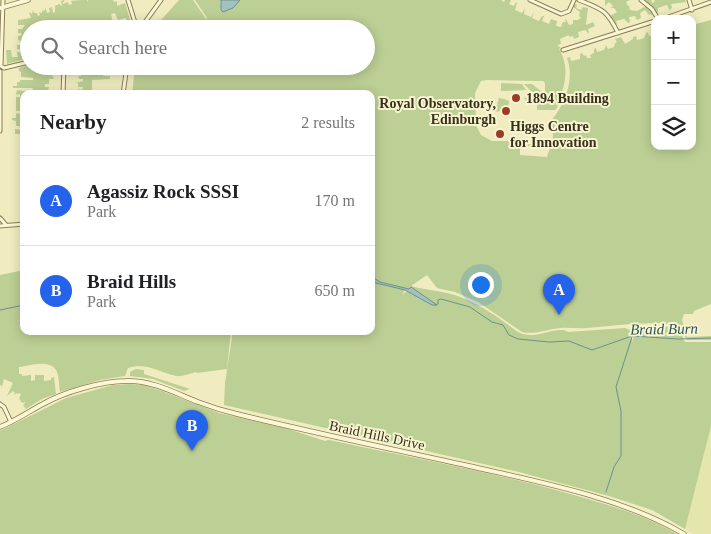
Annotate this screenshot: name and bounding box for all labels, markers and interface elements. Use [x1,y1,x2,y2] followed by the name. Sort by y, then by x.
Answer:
[651,15,696,150] map controls
[651,15,696,60] button: +
[20,20,375,75] search box
[38,34,66,62] icon: search
[78,37,167,58] text: Search here
[651,60,696,105] button: −
[526,91,609,106] place label: 1894 Building
[510,92,522,104] marker: 1894 Building
[379,96,496,127] place label: Royal Observatory, Edinburgh
[500,105,512,117] marker: Royal Observatory, Edinburgh
[651,105,696,150] button: layers
[40,110,107,134] text: Nearby
[301,114,355,131] text: 2 results
[510,119,597,150] place label: Higgs Centre for Innovation
[494,128,506,140] marker: Higgs Centre for Innovation
[87,181,239,202] text: Agassiz Rock SSSI
[50,192,62,209] text: A
[315,192,355,209] text: 170 m
[87,203,116,220] text: Park
[87,271,176,292] text: Braid Hills
[468,272,494,298] your location
[543,274,575,315] pin: A
[51,282,61,299] text: B
[315,282,355,299] text: 650 m
[87,293,116,310] text: Park
[630,320,698,338] water label: Braid Burn
[176,410,208,451] pin: B
[328,418,426,453] street label: Braid Hills Drive

